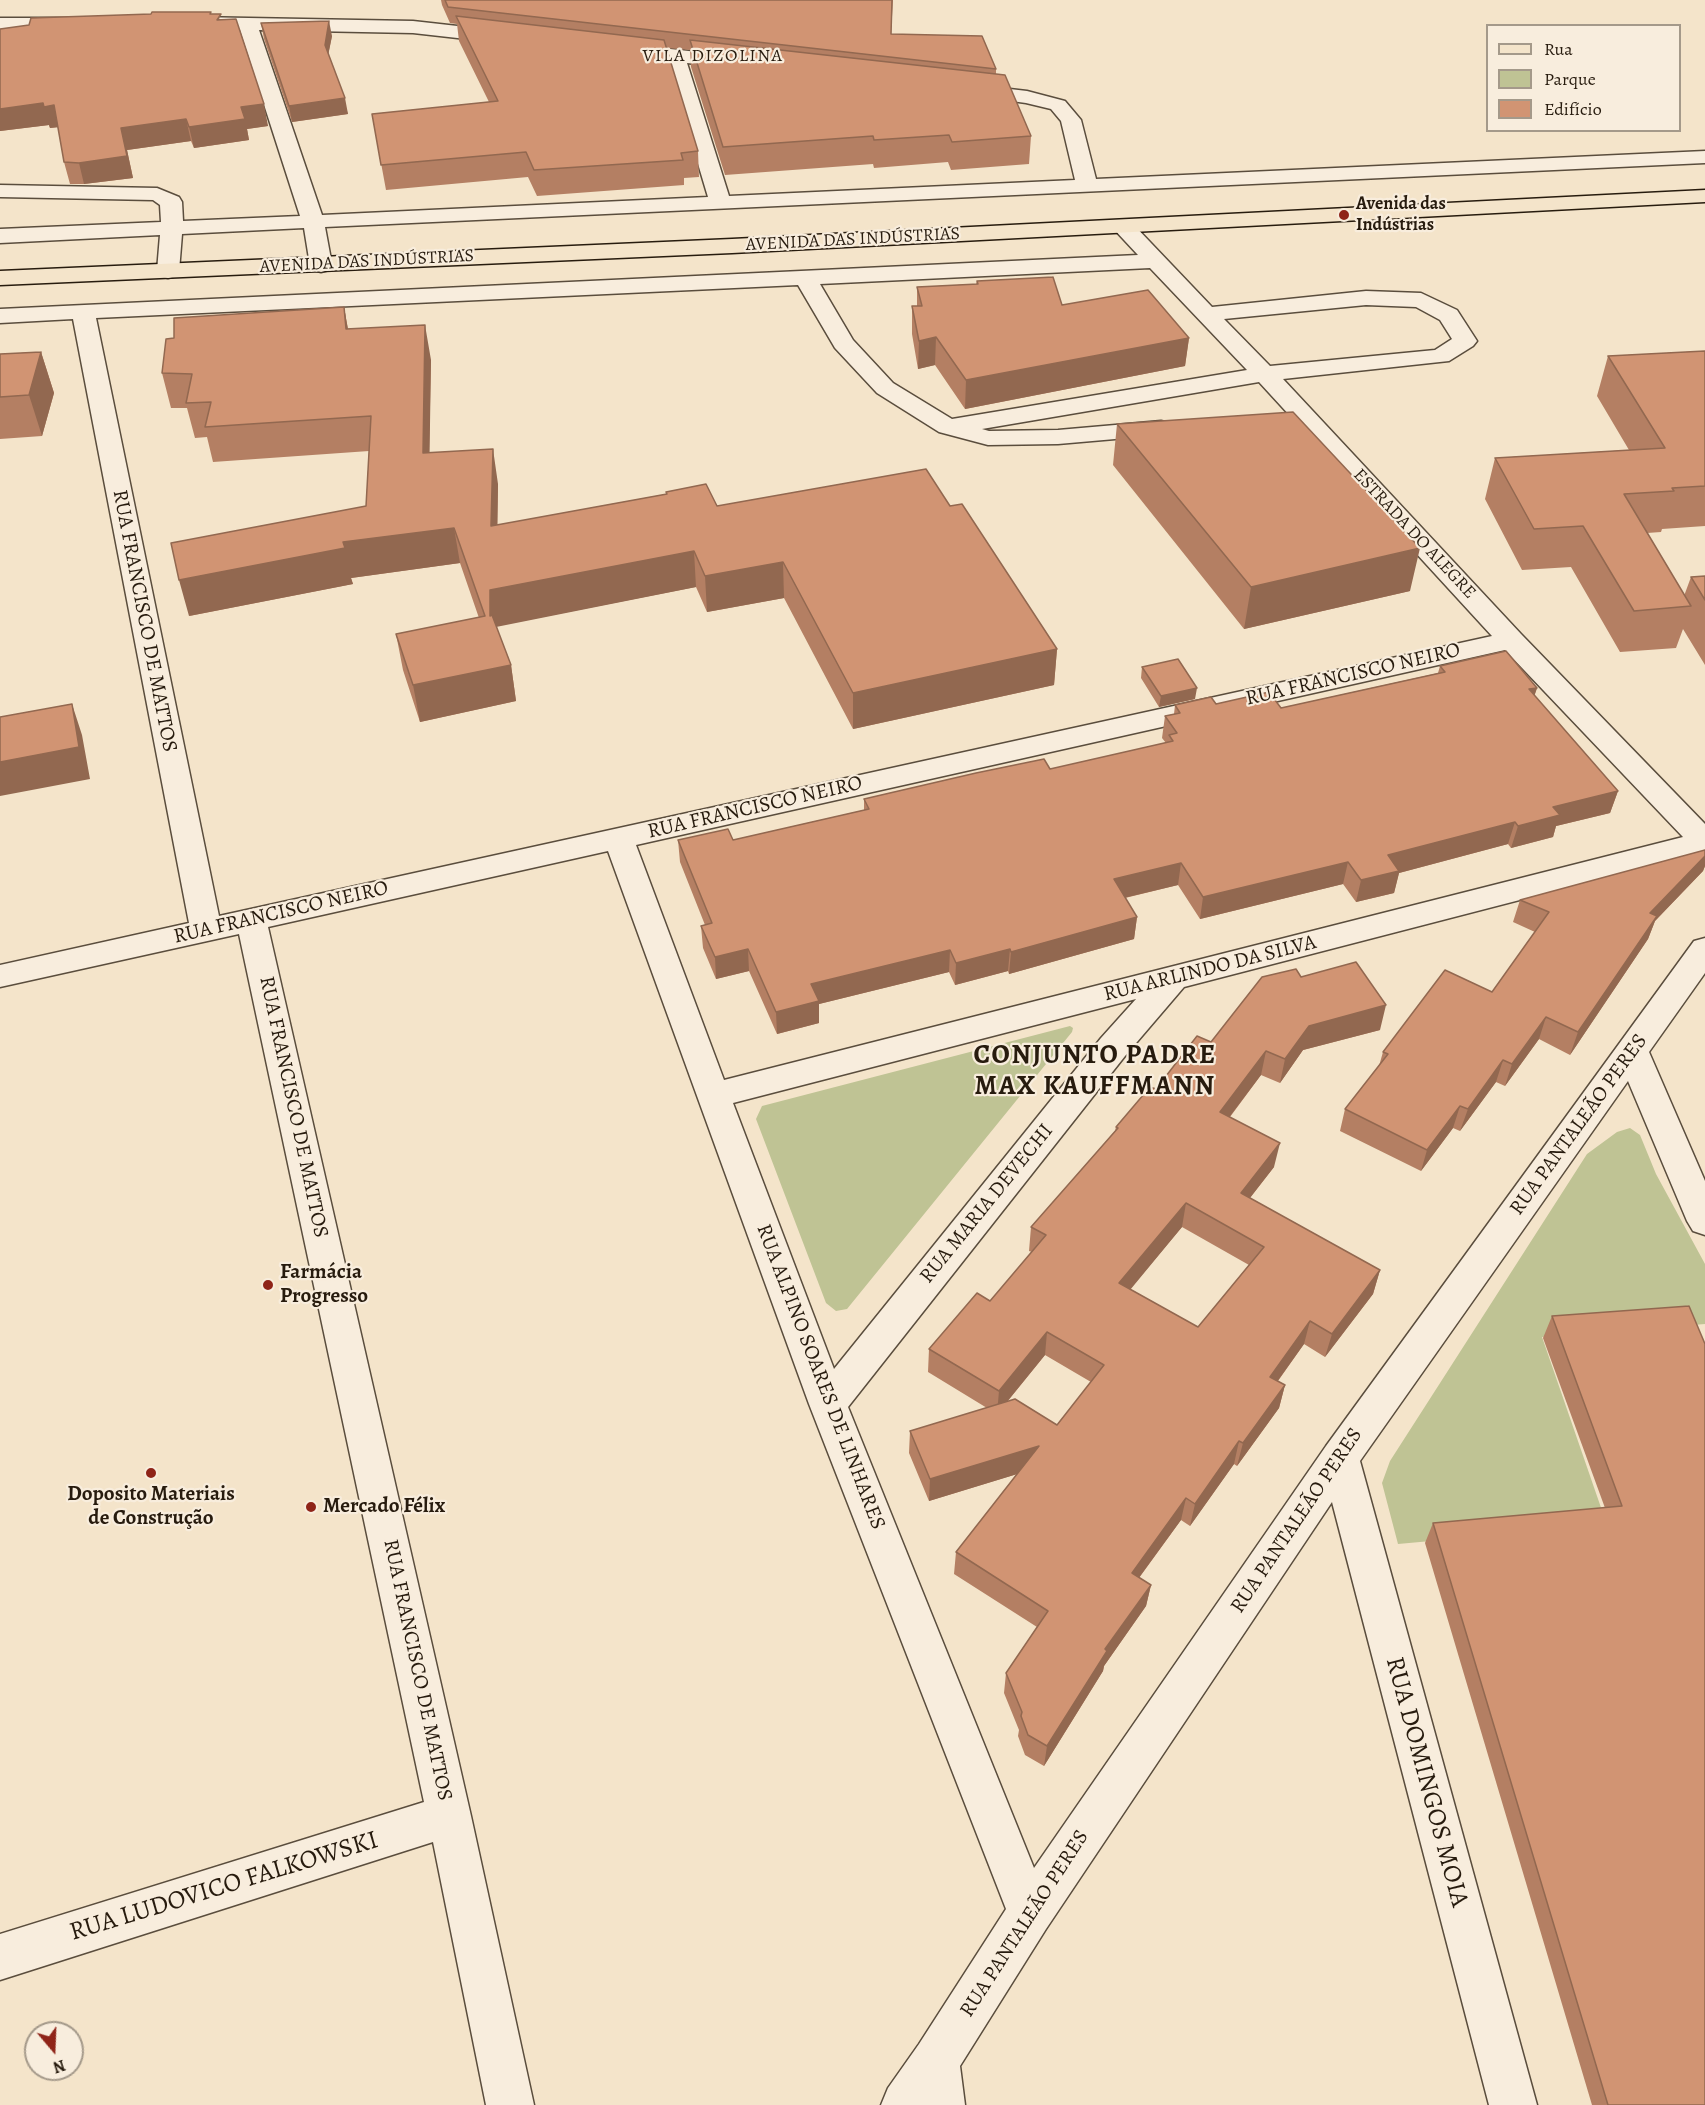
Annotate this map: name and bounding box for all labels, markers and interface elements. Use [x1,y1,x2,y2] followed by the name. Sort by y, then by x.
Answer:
[1486,24,1681,132] legend
[1544,37,1573,61] text: Rua
[643,46,783,68] district label: VILA DIZOLINA
[1544,67,1596,91] text: Parque
[1544,97,1602,121] text: Edifício
[1356,194,1446,236] place label: Avenida das Indústrias
[1337,208,1351,222] marker: Avenida das Indústrias
[745,224,961,256] street label: AVENIDA DAS INDÚSTRIAS
[259,246,475,278] street label: AVENIDA DAS INDÚSTRIAS
[1348,464,1480,604] street label: ESTRADA DO ALEGRE
[106,488,182,754] street label: RUA FRANCISCO DE MATTOS
[1243,638,1463,712] street label: RUA FRANCISCO NEIRO
[645,771,865,845] street label: RUA FRANCISCO NEIRO
[171,876,391,950] street label: RUA FRANCISCO NEIRO
[1101,930,1319,1008] street label: RUA ARLINDO DA SILVA
[253,974,333,1240] street label: RUA FRANCISCO DE MATTOS
[1505,1029,1653,1221] street label: RUA PANTALEÃO PERES
[973,1040,1217,1103] district label: CONJUNTO PADRE MAX KAUFFMANN
[915,1119,1059,1289] street label: RUA MARIA DEVECHI
[750,1221,890,1533] street label: RUA ALPINO SOARES DE LINHARES
[280,1260,368,1310] place label: Farmácia Progresso
[261,1278,275,1292] marker: Farmácia Progresso
[1226,1424,1368,1618] street label: RUA PANTALEÃO PERES
[144,1466,158,1480] marker: Doposito Materiais de Construção
[67,1482,235,1532] place label: Doposito Materiais de Construção
[323,1494,445,1520] place label: Mercado Félix
[304,1500,318,1514] marker: Mercado Félix
[377,1537,457,1803] street label: RUA FRANCISCO DE MATTOS
[1378,1653,1474,1911] street label: RUA DOMINGOS MOIA
[66,1825,382,1949] street label: RUA LUDOVICO FALKOWSKI
[955,1826,1095,2022] street label: RUA PANTALEÃO PERES
[24,2021,84,2081] north arrow
[50,2054,68,2078] text: N

